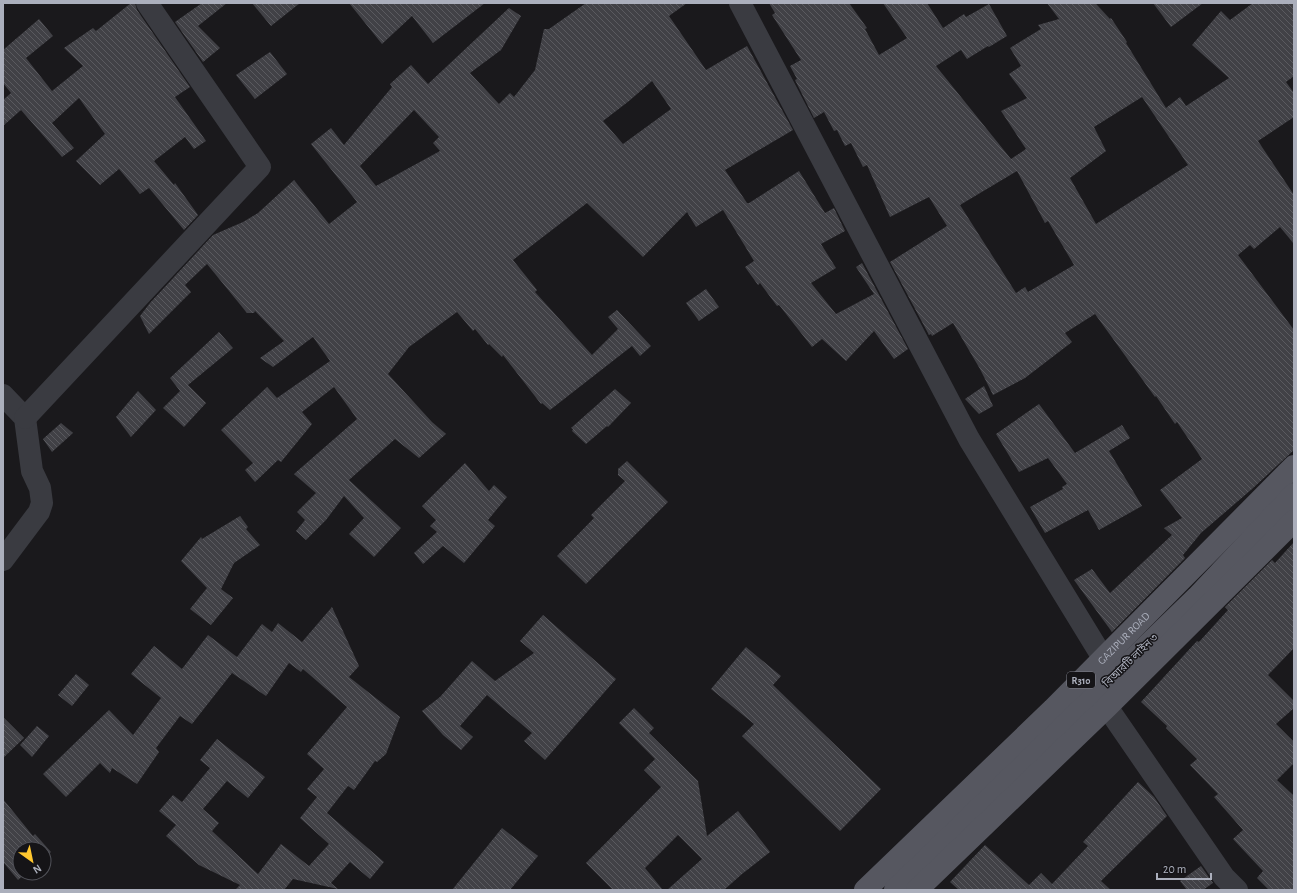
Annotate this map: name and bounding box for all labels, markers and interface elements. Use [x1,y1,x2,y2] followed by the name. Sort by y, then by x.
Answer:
[1096,610,1152,667] street label: GAZIPUR ROAD
[1099,631,1160,690] street label: বিআরটি লাইন ৩
[1067,672,1095,688] road number: R310
[12,841,52,881] north arrow
[1157,855,1211,881] scale bar
[31,862,43,876] text: N
[1163,863,1186,875] text: 20 m

